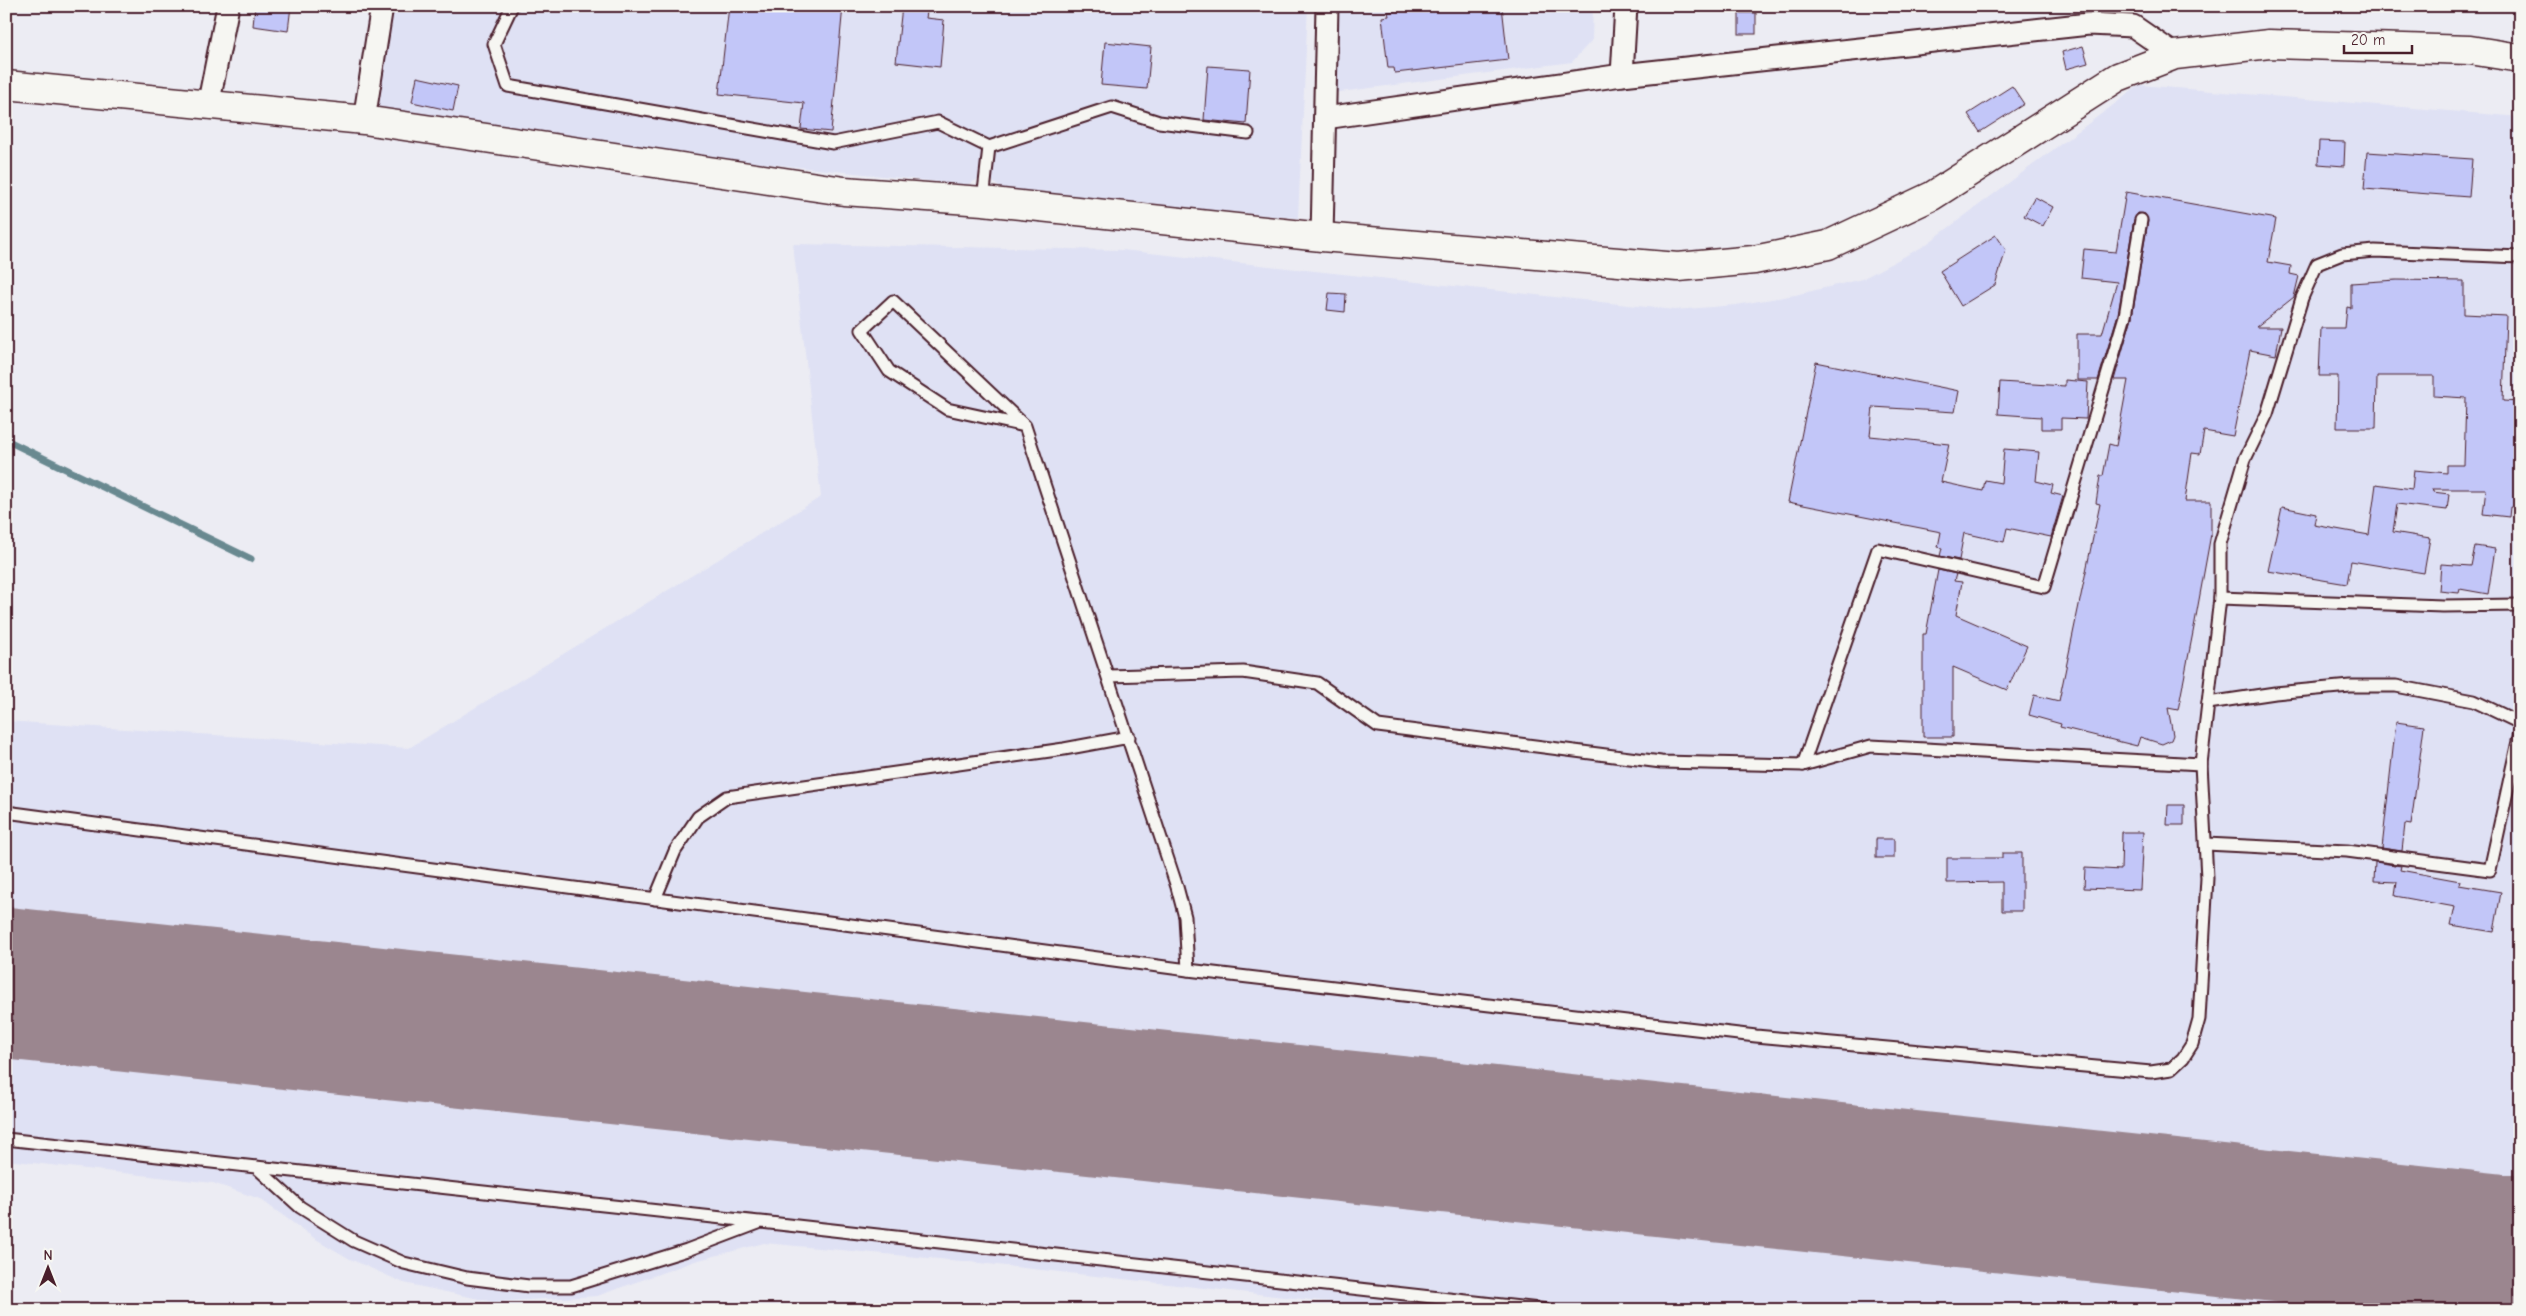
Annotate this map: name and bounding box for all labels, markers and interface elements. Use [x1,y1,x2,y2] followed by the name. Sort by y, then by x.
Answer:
[2344,22,2411,54] scale bar
[2351,31,2385,49] text: 20 m
[22,1244,72,1294] north arrow
[43,1247,53,1264] text: N

